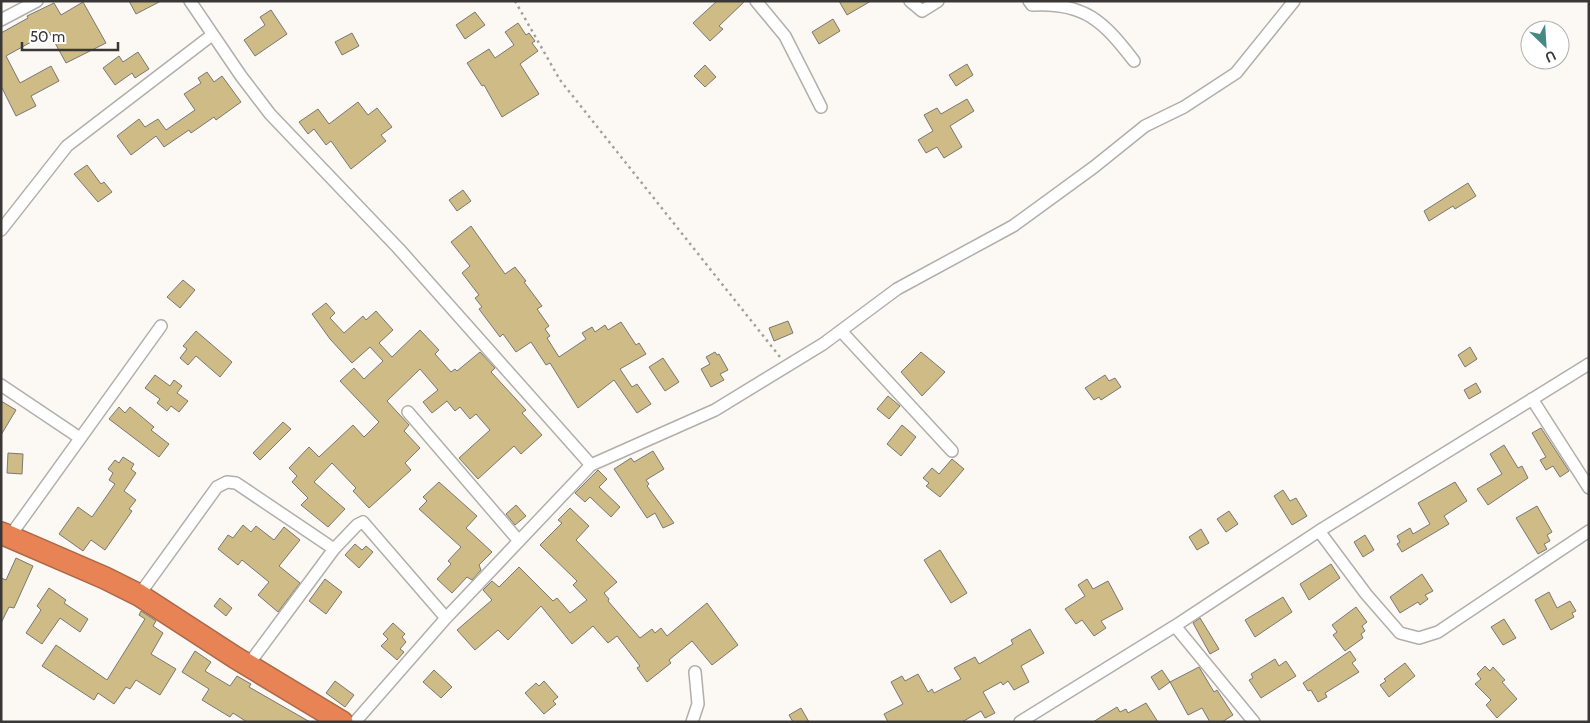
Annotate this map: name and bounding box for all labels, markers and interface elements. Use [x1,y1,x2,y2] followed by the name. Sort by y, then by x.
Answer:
[22,20,119,52] scale bar
[1520,20,1570,70] north arrow
[30,28,65,46] text: 50 m
[1542,46,1559,67] text: U

